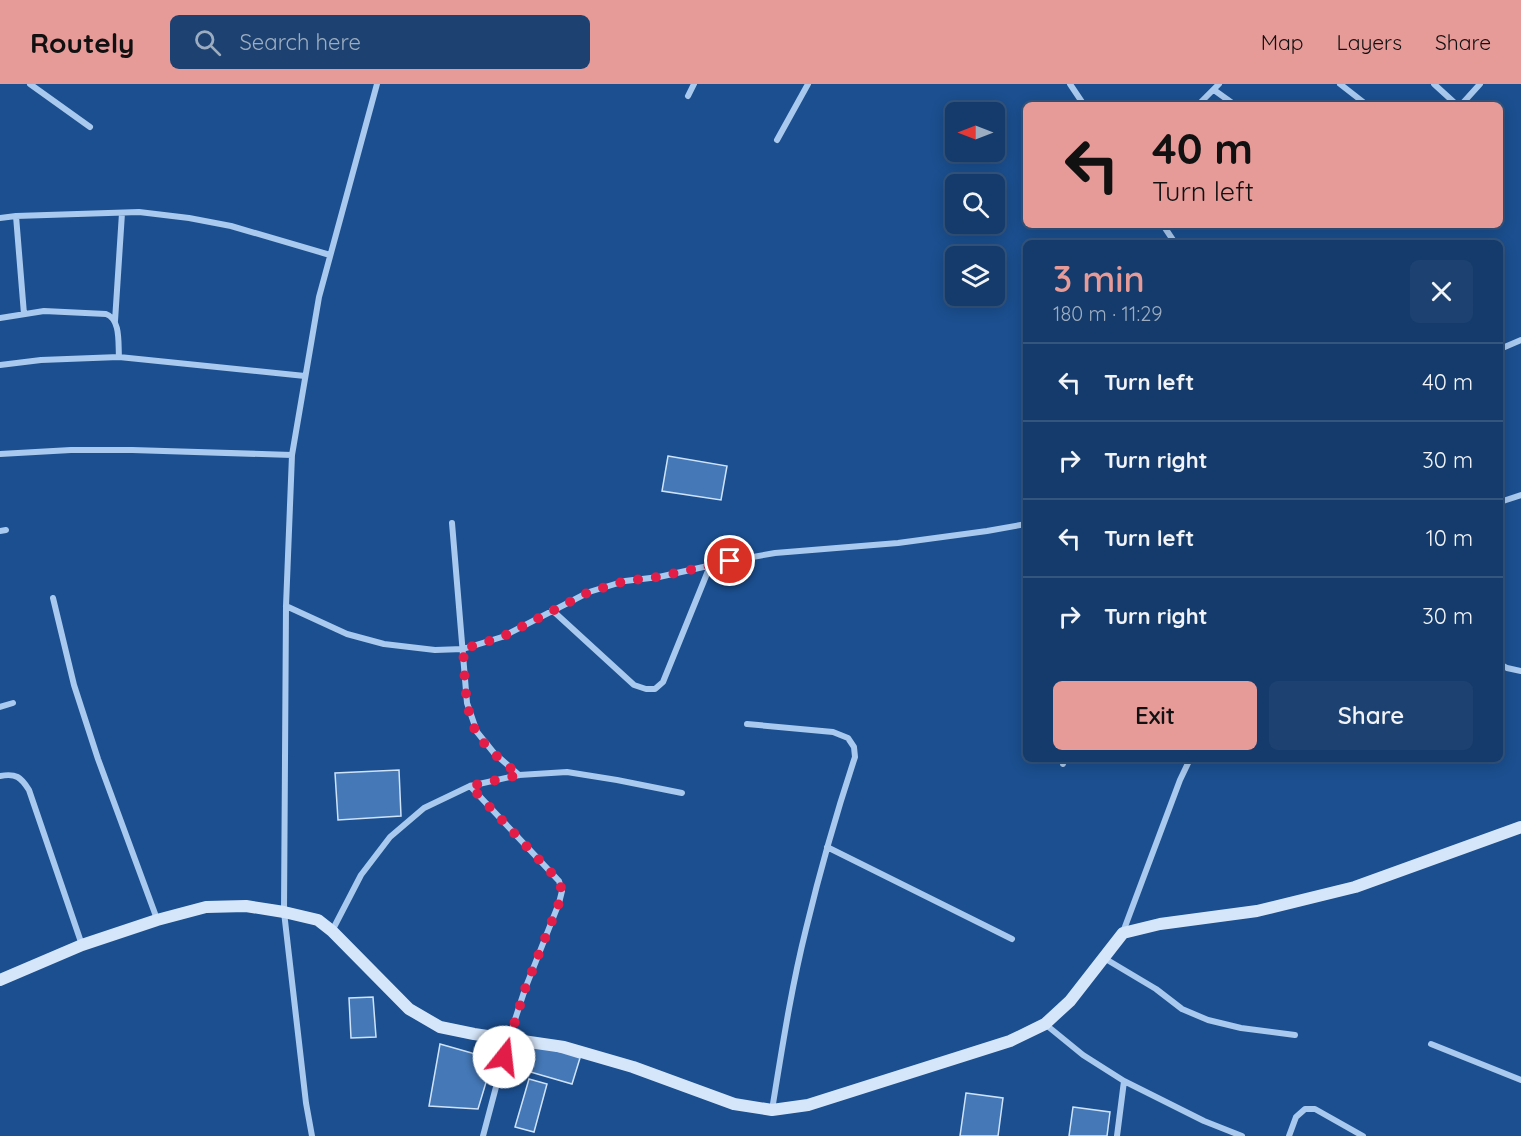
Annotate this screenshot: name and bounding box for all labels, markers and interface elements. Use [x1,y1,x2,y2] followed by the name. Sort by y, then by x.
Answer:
[170,15,590,69] search box
[30,25,134,60] text: Routely
[191,26,224,59] icon: search
[239,28,361,56] text: Search here
[1261,29,1304,55] text: Map
[1337,29,1402,55] text: Layers
[1435,29,1491,55] text: Share
[945,102,1005,162] north arrow
[945,102,1005,306] map controls
[1152,122,1253,175] text: 40 m
[1053,126,1131,204] icon: left
[945,174,1005,234] button: search
[1152,174,1254,208] text: Turn left
[945,246,1005,306] button: layers
[1053,256,1145,301] text: 3 min
[1410,260,1473,323] button: close
[1053,301,1162,326] text: 180 m · 11:29
[1053,366,1086,399] icon: left
[1104,368,1194,396] text: Turn left
[1422,368,1473,396] text: 40 m
[1053,444,1086,477] icon: right
[1104,446,1208,474] text: Turn right
[1422,446,1473,474] text: 30 m
[1053,522,1086,555] icon: left
[1104,524,1194,552] text: Turn left
[1426,524,1473,552] text: 10 m
[704,535,755,586] pin
[713,544,746,577] icon: arrive
[1053,600,1086,633] icon: right
[1104,602,1208,630] text: Turn right
[1422,602,1473,630] text: 30 m
[1053,681,1257,750] button: Exit
[1269,681,1473,750] button: Share
[472,1025,536,1089] position arrow

